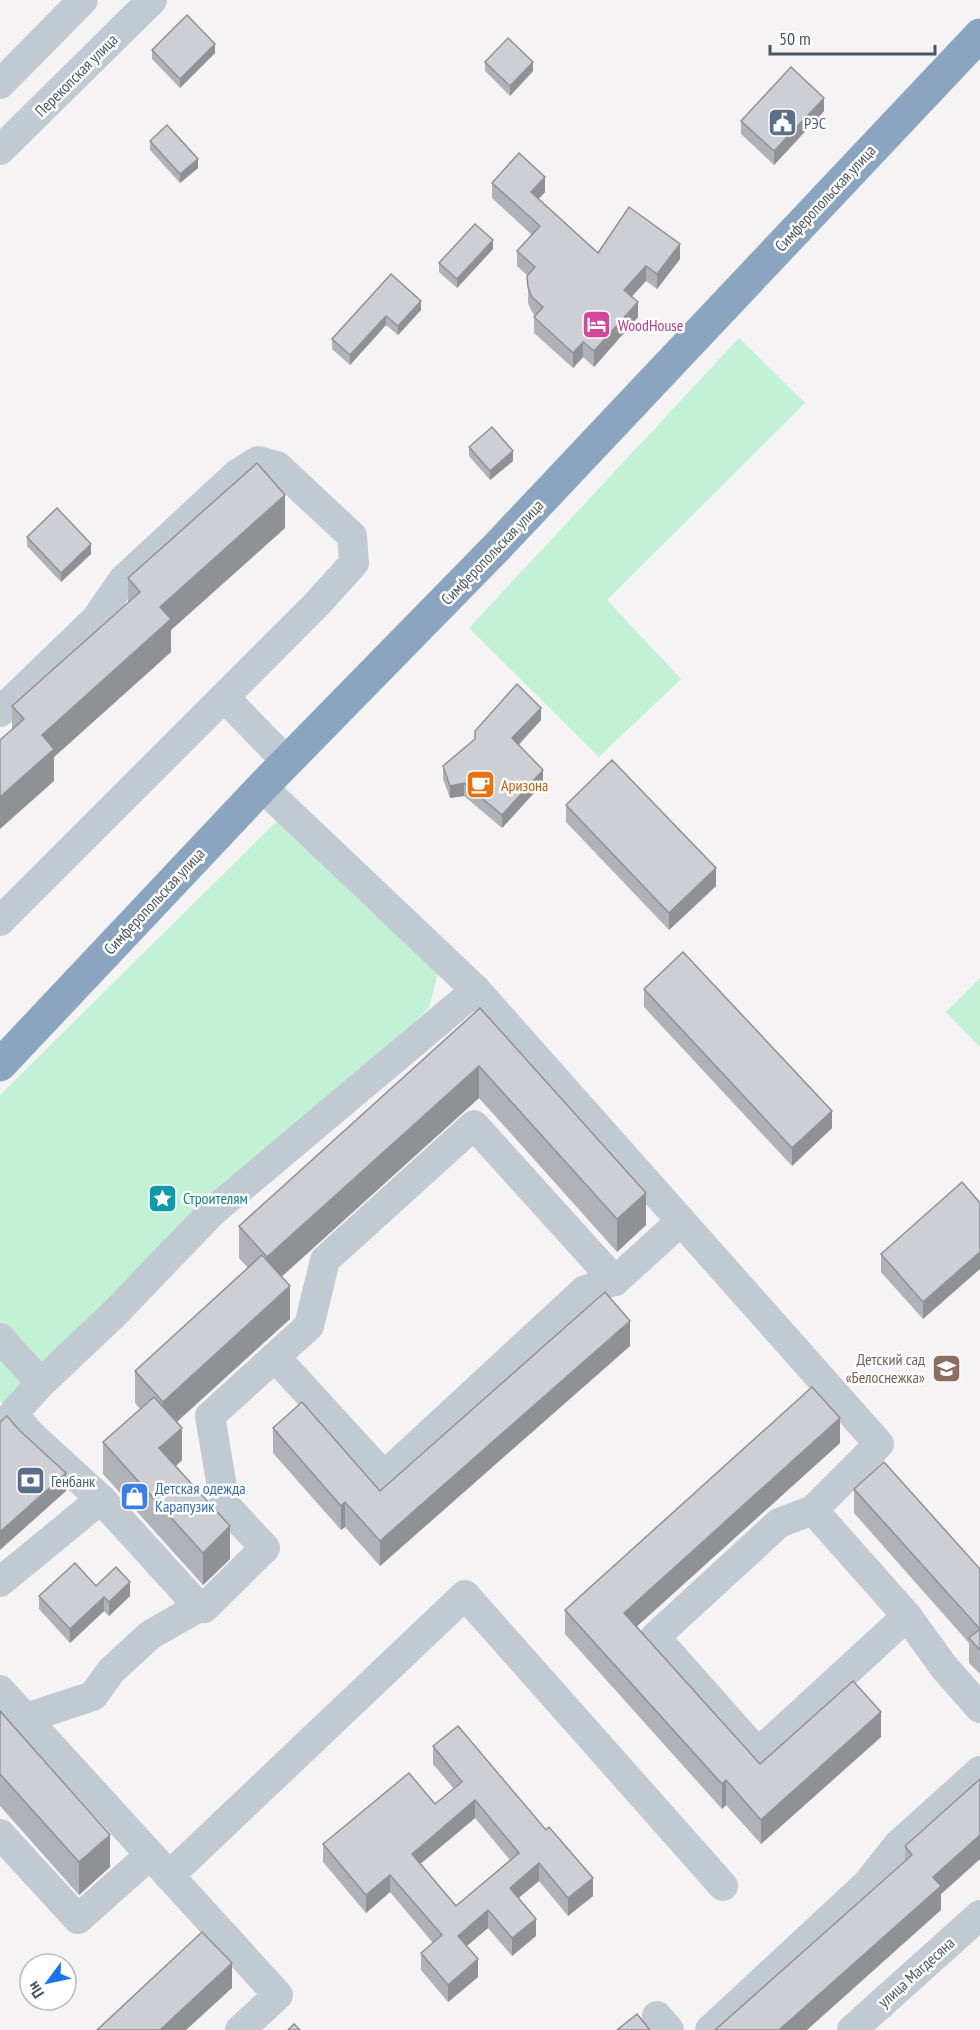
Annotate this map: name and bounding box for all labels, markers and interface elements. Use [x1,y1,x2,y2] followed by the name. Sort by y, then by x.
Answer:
[770,18,935,56] scale bar
[779,27,811,50] text: 50 m
[30,29,122,121] street label: Перекопская улица
[767,107,799,139] public building icon: РЭС
[804,113,826,133] place label: РЭС
[770,140,880,256] street label: Симферопольская улица
[581,309,613,341] hotel icon: WoodHouse
[618,315,683,335] place label: WoodHouse
[437,495,547,609] street label: Симферопольская улица
[464,769,496,801] cafe icon: Аризона
[501,775,548,795] place label: Аризона
[99,843,209,959] street label: Симферопольская улица
[146,1182,178,1214] place icon: Строителям
[183,1188,248,1208] place label: Строителям
[845,1349,925,1387] place label: Детский сад «Белоснежка»
[930,1352,962,1384] school or university icon: Детский сад «Белоснежка»
[14,1465,46,1497] bank icon: Генбанк
[51,1471,96,1491] place label: Генбанк
[155,1478,246,1516] place label: Детская одежда Карапузик
[118,1481,150,1513] shop icon: Детская одежда Карапузик
[874,1932,958,2012] street label: улица Магдесяна
[18,1952,78,2012] north arrow
[23,1978,48,2002] text: Пн

